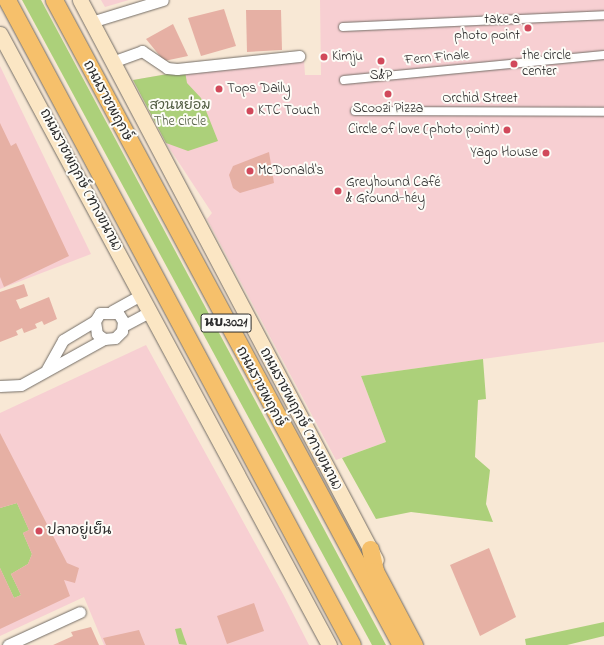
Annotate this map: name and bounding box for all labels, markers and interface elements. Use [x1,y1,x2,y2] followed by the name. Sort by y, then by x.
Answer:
[454,12,520,44] place label: take a photo point
[523,23,533,33] marker: take a photo point
[404,47,470,69] street label: Fern Finale
[522,48,571,80] place label: the circle center
[332,49,363,65] place label: Kimju
[319,52,329,62] marker: Kimju
[376,56,386,66] marker: S&P
[79,58,135,144] street label: ถนนราชพฤกษ์
[509,59,519,69] marker: the circle center
[370,68,392,84] place label: S&P
[227,81,290,97] place label: Tops Daily
[214,84,224,94] marker: Tops Daily
[383,89,393,99] marker: Scoozi Pizza
[442,91,518,107] street label: Orchid Street
[150,98,210,130] park label: สวนหย่อม The circle
[353,101,423,117] place label: Scoozi Pizza
[258,103,320,119] place label: KTC Touch
[35,106,125,254] street label: ถนนราชพฤกษ์ (ทางขนาน)
[245,106,255,116] marker: KTC Touch
[348,122,499,138] place label: Circle of love (photo point)
[502,125,512,135] marker: Circle of love (photo point)
[470,145,538,161] place label: Yago House
[541,148,551,158] marker: Yago House
[258,163,324,179] place label: McDonald's
[245,166,255,176] marker: McDonald's
[346,175,441,208] place label: Greyhound Café & Ground-héy
[333,186,343,196] marker: Greyhound Café & Ground-héy
[200,312,252,334] road number: นบ.3021
[232,344,288,430] street label: ถนนราชพฤกษ์
[255,345,345,493] street label: ถนนราชพฤกษ์ (ทางขนาน)
[47,523,111,539] place label: ปลาอยู่เย็น
[34,526,44,536] marker: ปลาอยู่เย็น

